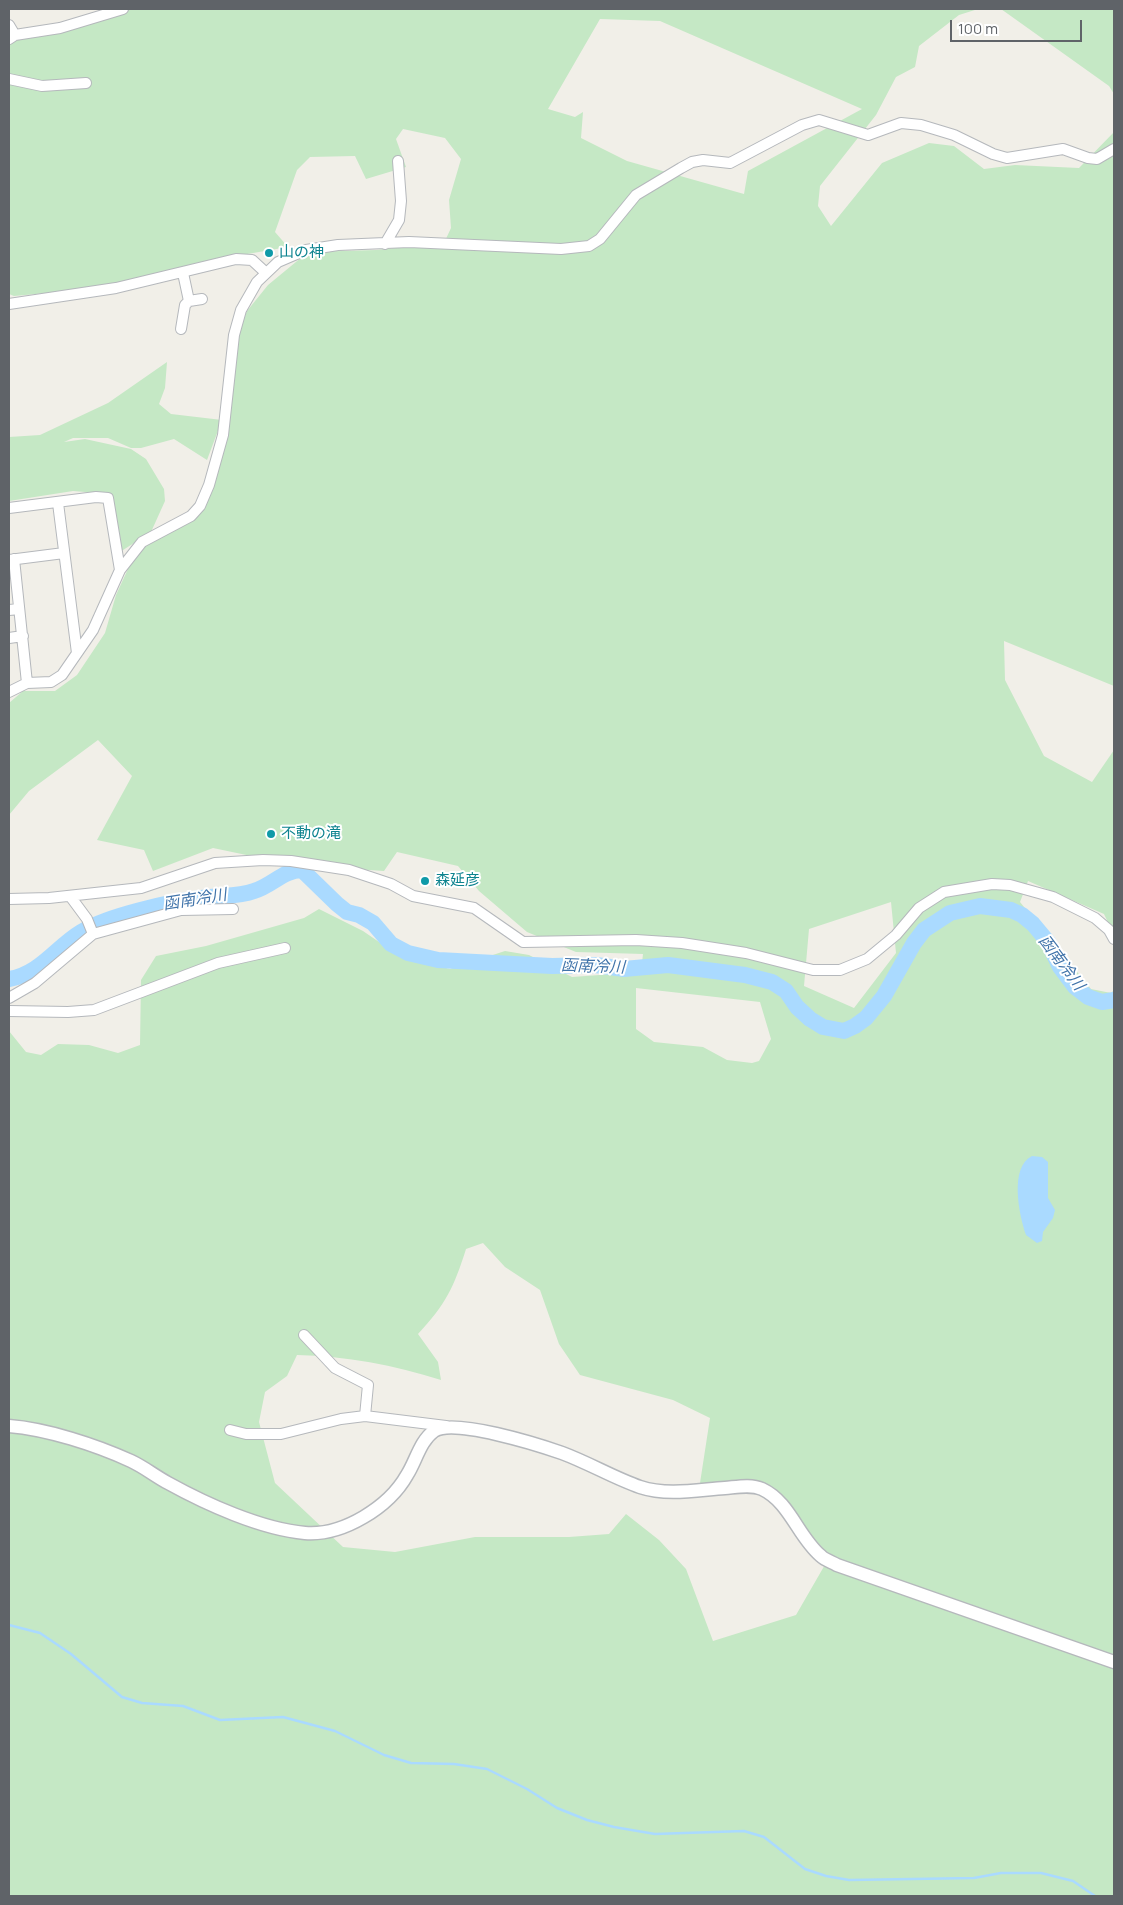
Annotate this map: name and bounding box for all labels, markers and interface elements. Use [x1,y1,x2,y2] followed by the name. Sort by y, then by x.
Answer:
[953,10,1086,42] scale bar
[958,18,998,39] text: 100 m
[279,244,324,262] place label: 山の神
[263,247,275,259] marker: 山の神
[281,825,341,843] place label: 不動の滝
[265,828,277,840] marker: 不動の滝
[435,872,480,890] place label: 森延彦
[419,875,431,887] marker: 森延彦
[162,886,228,914] water label: 函南冷川
[1034,932,1088,994] water label: 函南冷川
[561,956,625,978] water label: 函南冷川

